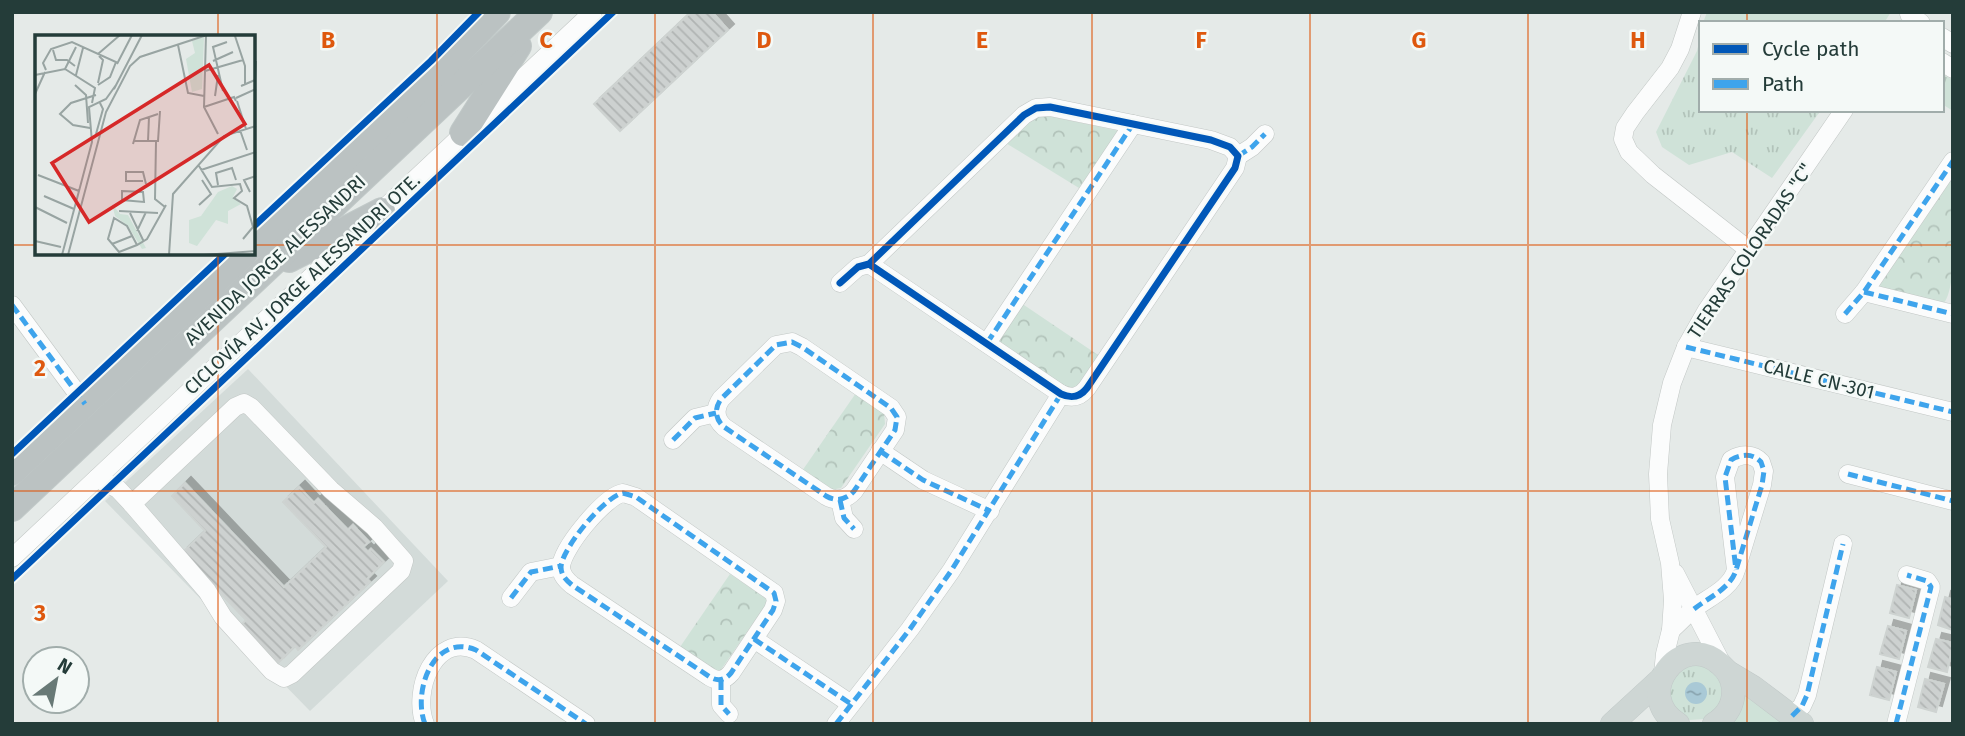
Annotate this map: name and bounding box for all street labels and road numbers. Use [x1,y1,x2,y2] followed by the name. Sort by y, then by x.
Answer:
[1683,159,1817,343] street label: TIERRAS COLORADAS "C"
[179,169,425,399] street label: CICLOVÍA AV. JORGE ALESSANDRI OTE.
[180,170,370,350] street label: AVENIDA JORGE ALESSANDRI
[1761,354,1877,404] street label: CALLE CN-301

